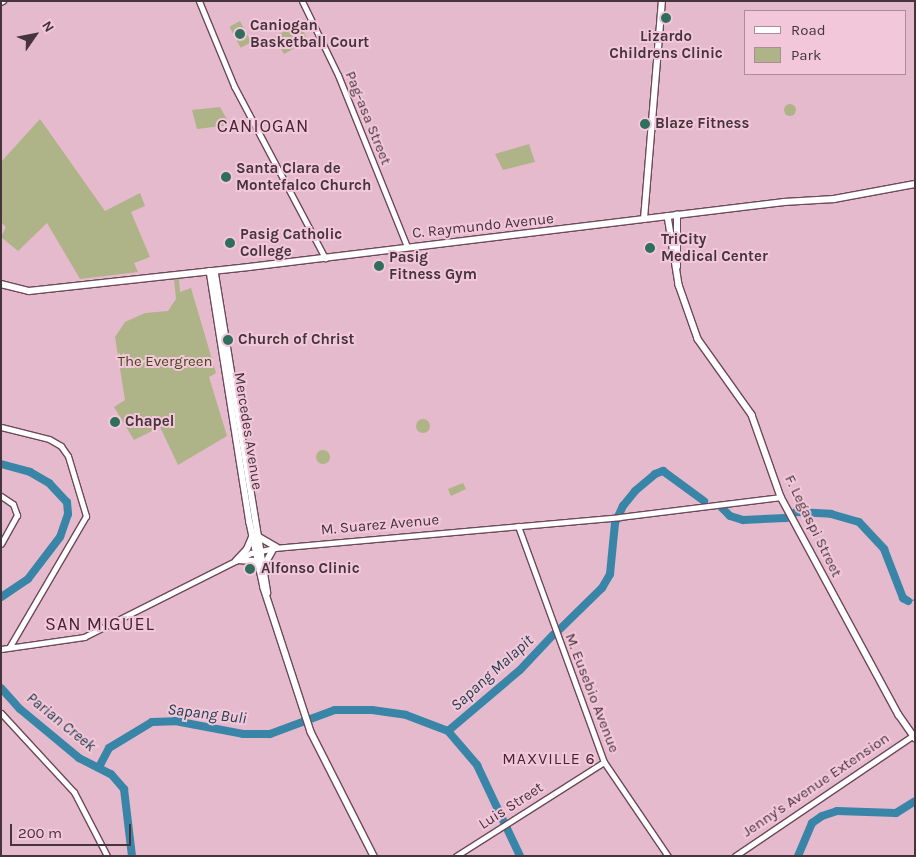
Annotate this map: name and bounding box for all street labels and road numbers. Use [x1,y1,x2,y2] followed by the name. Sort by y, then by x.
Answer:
[341,69,395,167] street label: Pag-asa Street
[411,210,555,242] street label: C. Raymundo Avenue
[230,371,266,491] street label: Mercedes Avenue
[780,472,846,580] street label: F. Legaspi Street
[320,511,440,539] street label: M. Suarez Avenue
[561,631,623,755] street label: M. Eusebio Avenue
[739,729,893,841] street label: Jenny's Avenue Extension
[475,779,547,833] street label: Luis Street

